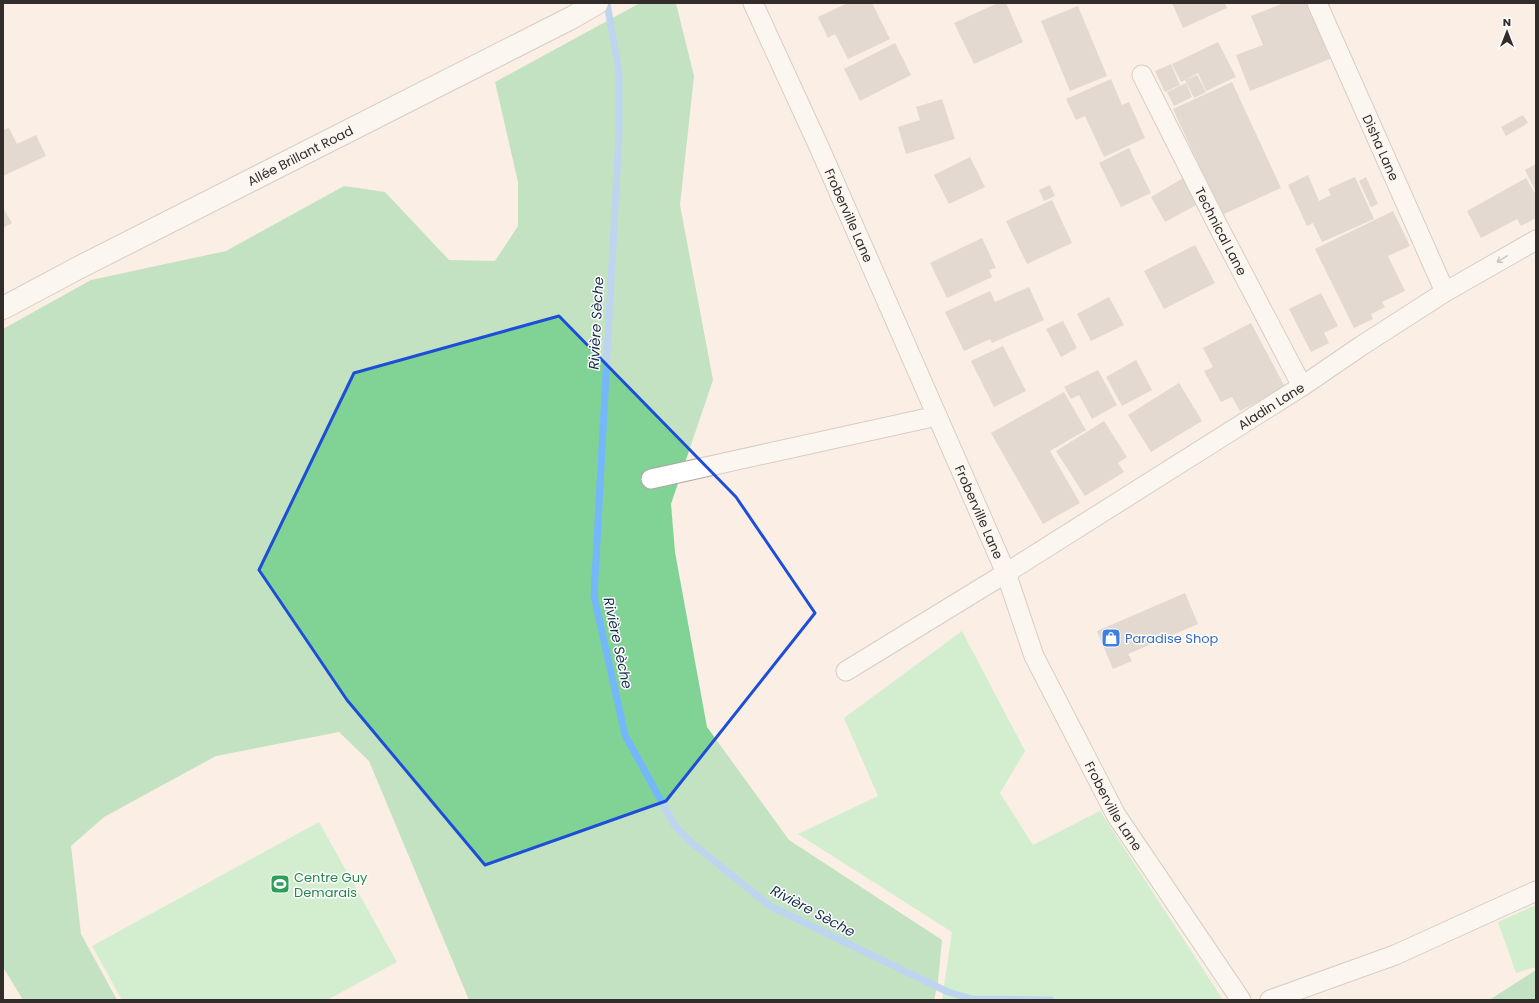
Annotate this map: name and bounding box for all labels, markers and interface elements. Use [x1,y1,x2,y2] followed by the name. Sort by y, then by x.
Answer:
[1487,12,1527,52] north arrow
[1503,14,1511,30] text: N
[1358,111,1404,184] street label: Disha Lane
[244,121,356,190] street label: Allée Brillant Road
[820,165,878,265] street label: Froberville Lane
[1190,184,1252,279] street label: Technical Lane
[1496,255,1508,263] one-way arrow
[584,276,608,370] water label: Rivière Sèche
[1234,378,1308,434] street label: Aladin Lane
[950,462,1008,562] street label: Froberville Lane
[599,595,638,691] water label: Rivière Sèche
[1100,627,1122,649] shop icon: Paradise Shop
[1125,629,1219,648] place label: Paradise Shop
[1080,758,1147,854] street label: Froberville Lane
[294,868,368,902] place label: Centre Guy Demarais
[269,873,291,895] sports icon: Centre Guy Demarais
[767,880,859,942] water label: Rivière Sèche

